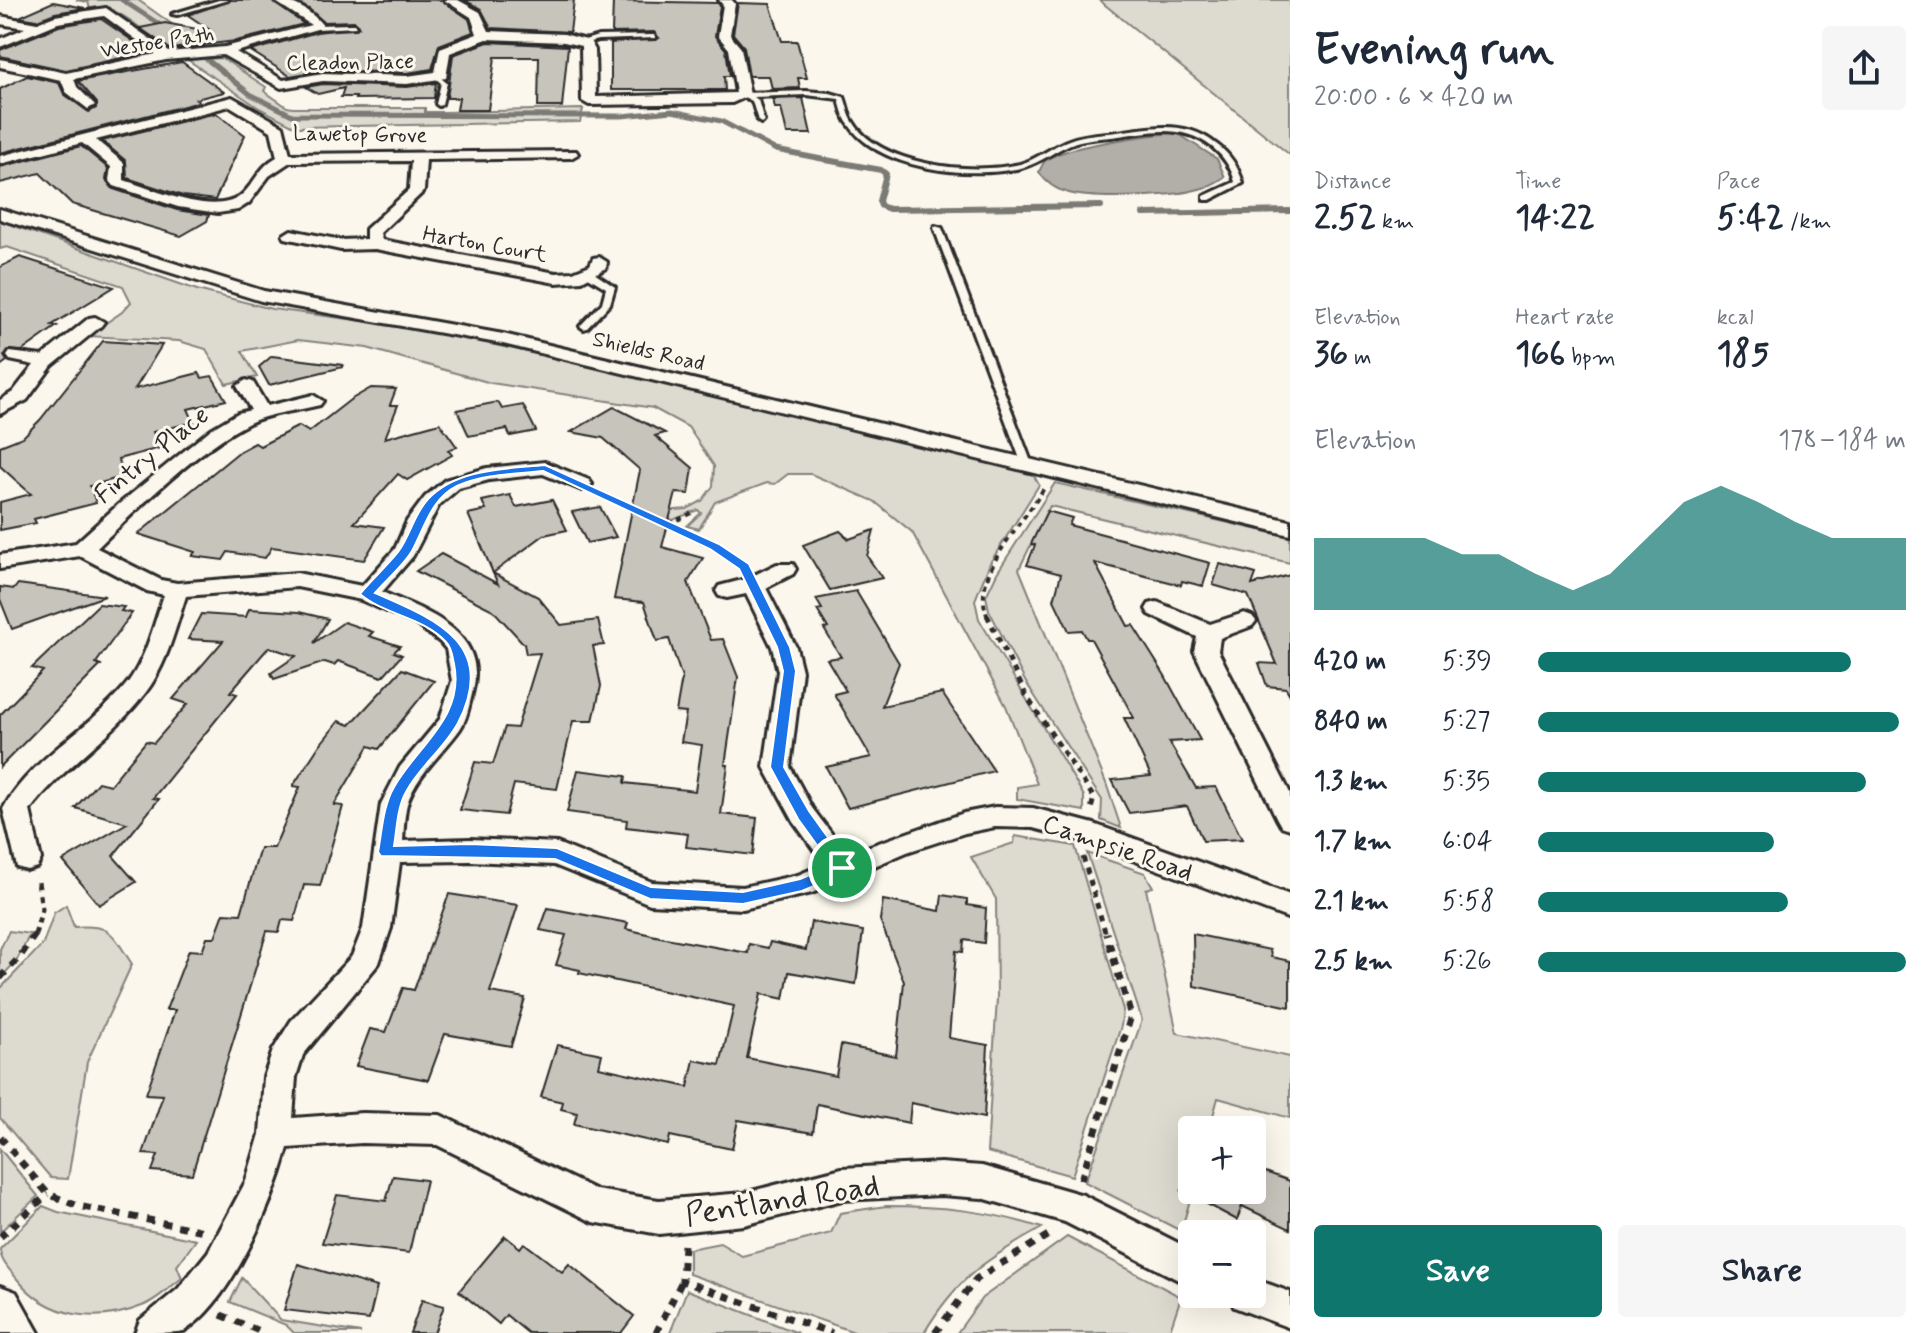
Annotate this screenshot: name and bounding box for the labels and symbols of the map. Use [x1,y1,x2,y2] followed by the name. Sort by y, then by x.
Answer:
[99,20,216,66] street label: Westoe Path
[286,48,414,78] street label: Cleadon Place
[293,120,428,150] street label: Lawetop Grove
[420,220,549,270] street label: Harton Court
[590,325,707,378] street label: Shields Road
[88,399,217,512] street label: Fintry Place
[1038,807,1197,890] street label: Campsie Road
[808,834,876,902] pin
[682,1165,882,1237] street label: Pentland Road

